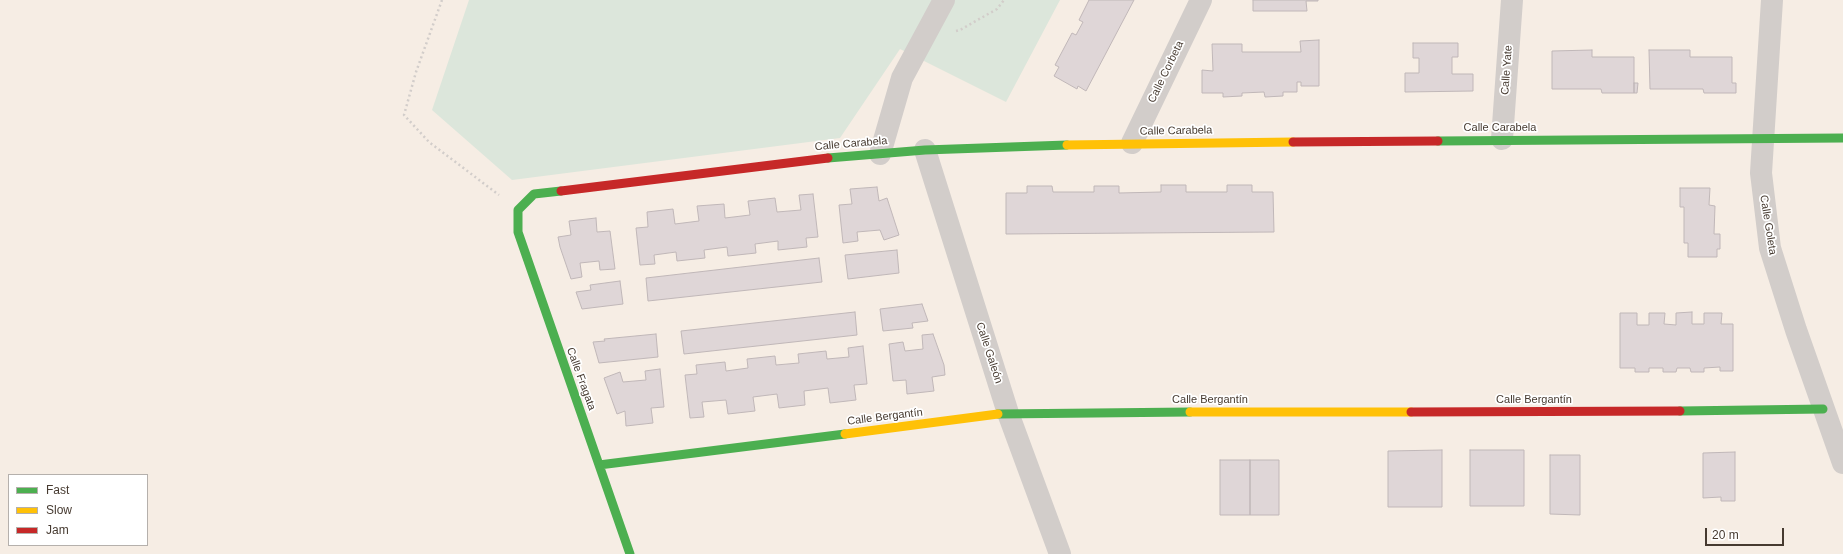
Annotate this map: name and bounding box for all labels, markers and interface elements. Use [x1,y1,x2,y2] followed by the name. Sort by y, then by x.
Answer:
[1145,39,1187,105] street label: Calle Corbeta
[1499,45,1515,95] street label: Calle Yate
[1464,121,1536,135] street label: Calle Carabela
[1140,124,1212,138] street label: Calle Carabela
[814,134,888,154] street label: Calle Carabela
[1757,194,1779,256] street label: Calle Goleta
[973,321,1005,385] street label: Calle Galeón
[564,346,598,412] street label: Calle Fragata
[1172,393,1248,407] street label: Calle Bergantín
[1496,393,1572,407] street label: Calle Bergantín
[847,406,923,428] street label: Calle Bergantín
[8,474,148,546] legend
[46,483,69,497] text: Fast
[46,503,72,517] text: Slow
[1707,520,1786,546] scale bar
[46,523,69,537] text: Jam
[1712,528,1739,542] text: 20 m

